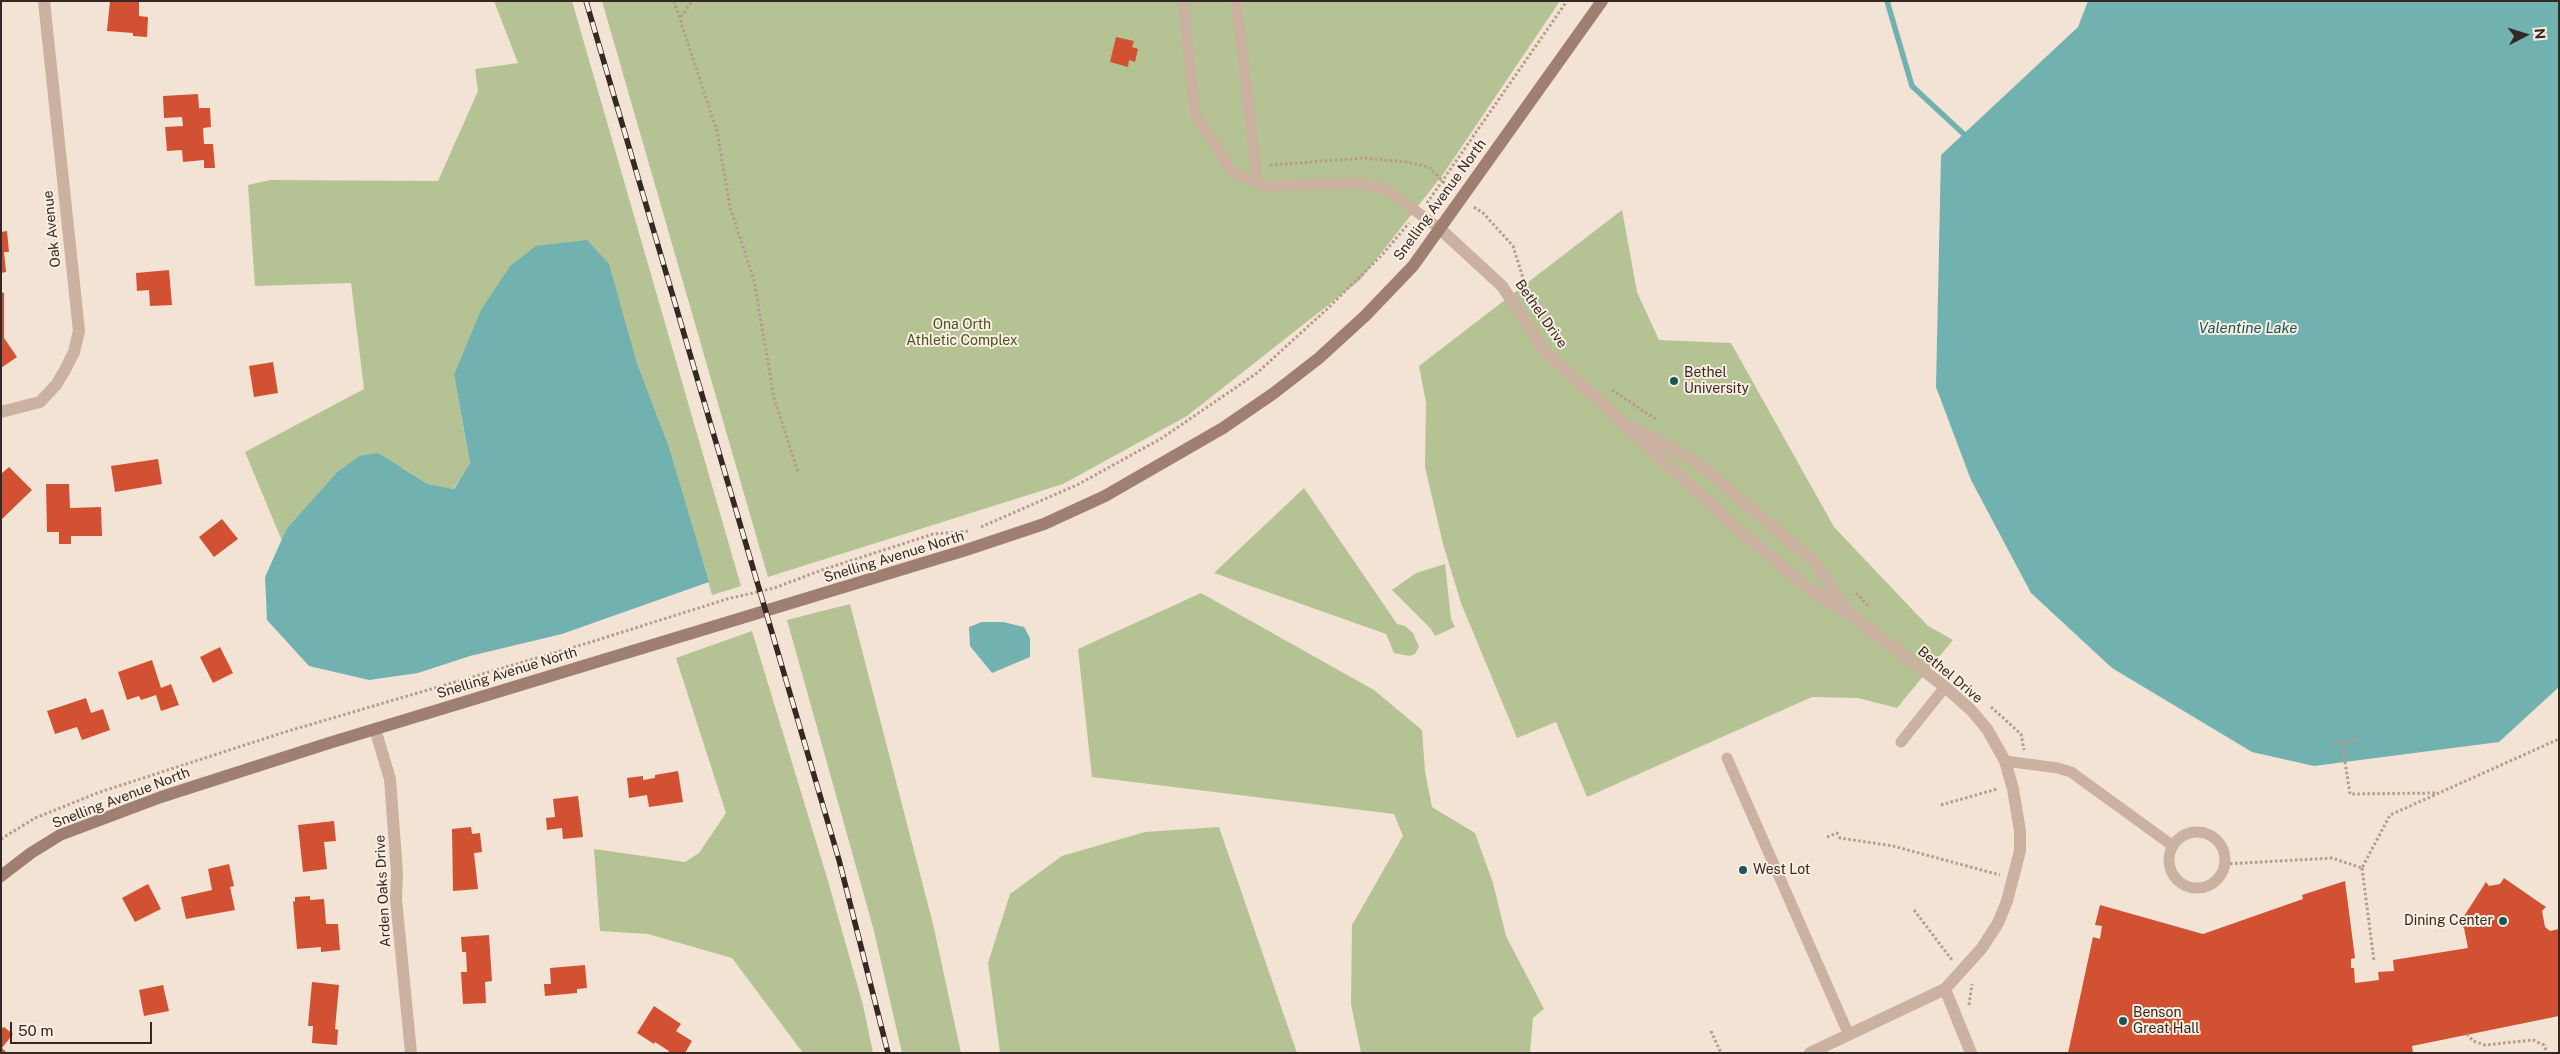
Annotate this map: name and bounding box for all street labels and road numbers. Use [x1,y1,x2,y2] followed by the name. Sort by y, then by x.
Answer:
[1390,136,1490,264] street label: Snelling Avenue North
[40,190,64,268] street label: Oak Avenue
[1511,277,1571,351] street label: Bethel Drive
[822,528,966,586] street label: Snelling Avenue North
[1914,643,1986,707] street label: Bethel Drive
[435,644,579,702] street label: Snelling Avenue North
[50,764,192,832] street label: Snelling Avenue North
[372,834,394,948] street label: Arden Oaks Drive

